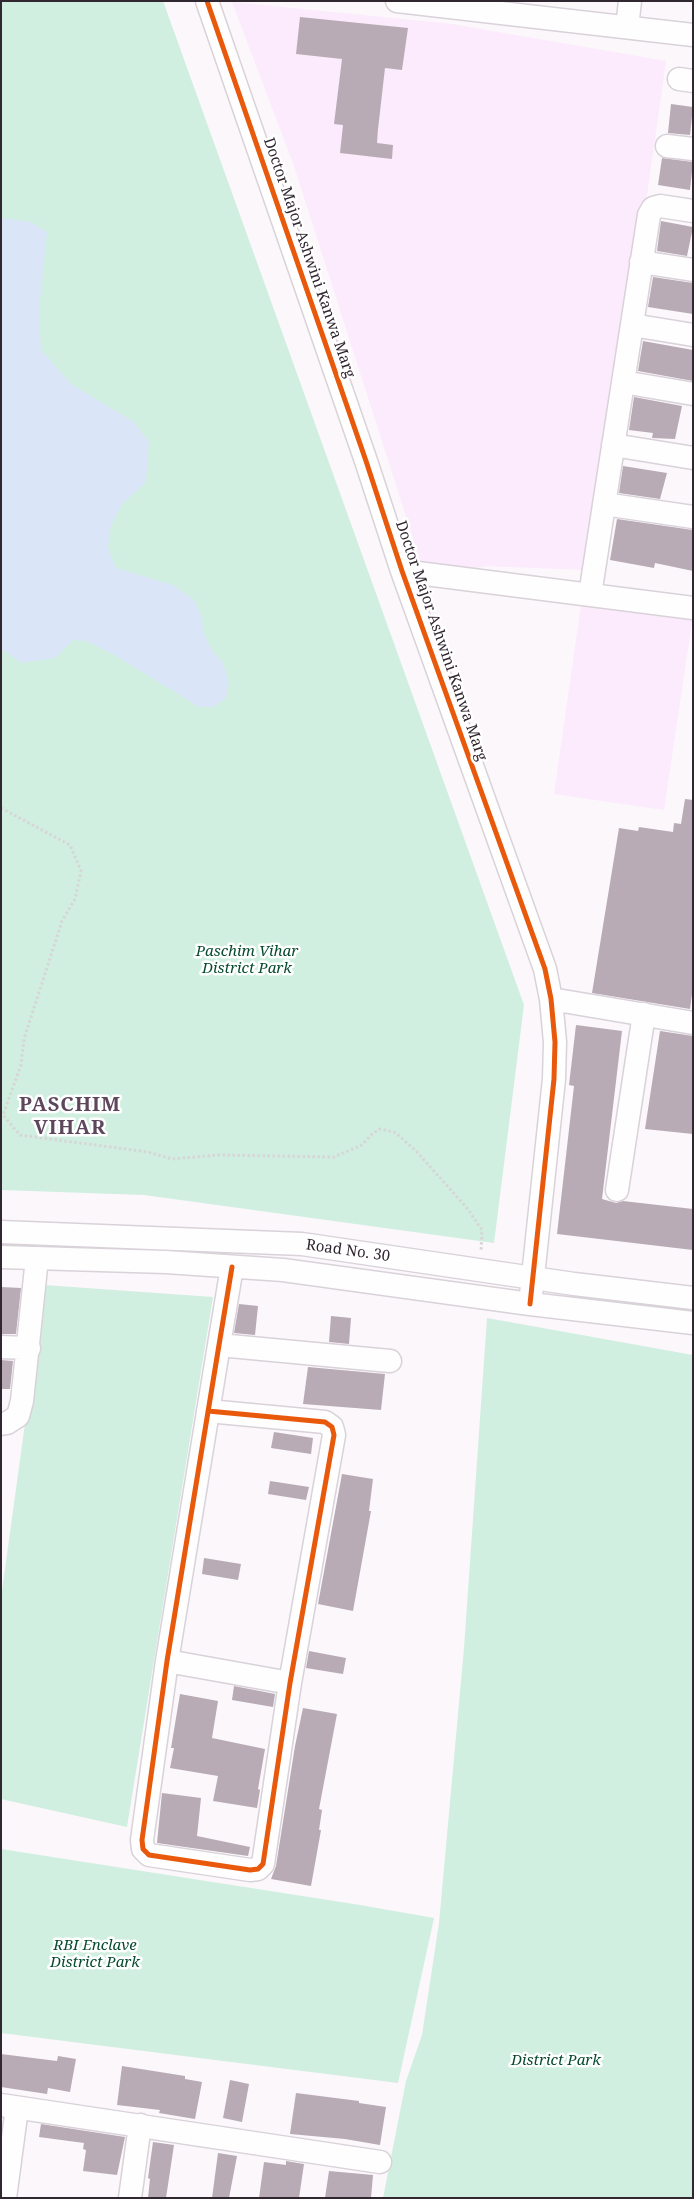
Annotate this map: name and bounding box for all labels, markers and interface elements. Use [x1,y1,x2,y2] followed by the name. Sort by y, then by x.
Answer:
[259,135,359,381] street label: Doctor Major Ashwini Kanwa Marg
[391,518,491,764] street label: Doctor Major Ashwini Kanwa Marg
[196,943,298,978] park label: Paschim Vihar District Park
[18,1093,122,1140] district label: PASCHIM VIHAR
[305,1236,391,1266] street label: Road No. 30
[50,1937,140,1972] park label: RBI Enclave District Park
[511,2052,601,2070] park label: District Park

